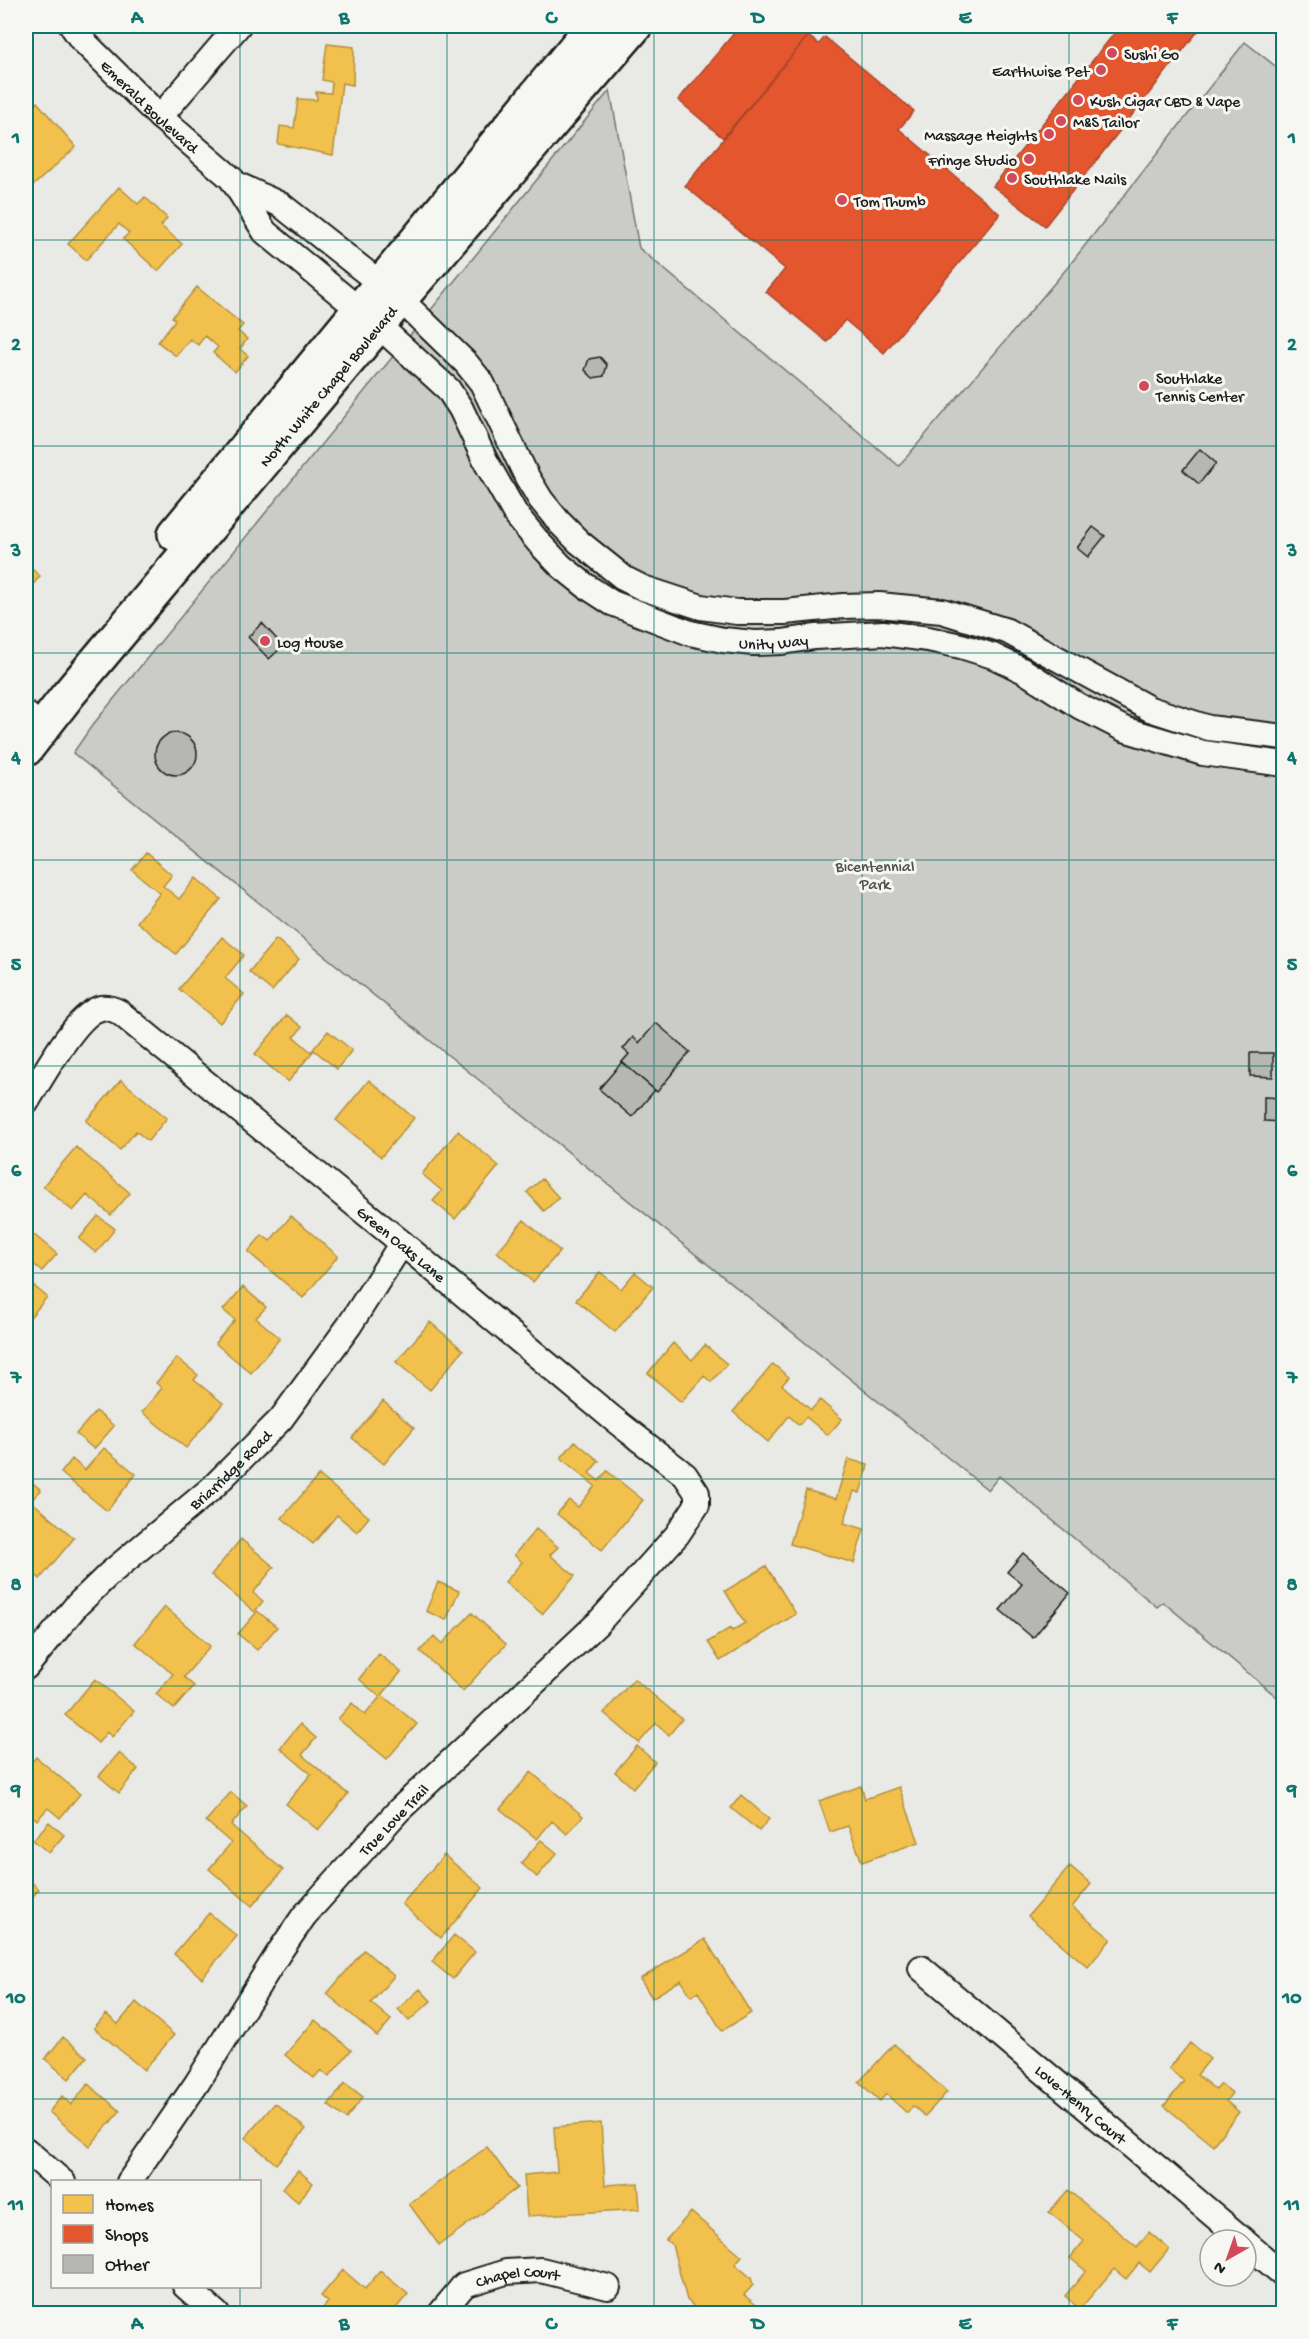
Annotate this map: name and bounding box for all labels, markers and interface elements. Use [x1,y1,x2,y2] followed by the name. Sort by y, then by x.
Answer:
[130,8,145,31] text: A
[338,8,350,31] text: B
[545,8,559,31] text: C
[749,8,765,31] text: D
[959,8,973,31] text: E
[1166,8,1179,31] text: F
[1105,46,1119,60] marker: Sushi Go
[1124,47,1179,66] place label: Sushi Go
[95,57,202,160] street label: Emerald Boulevard
[1094,63,1108,77] marker: Earthwise Pet
[992,64,1090,83] place label: Earthwise Pet
[1071,93,1085,107] marker: Kush Cigar CBD & Vape
[1090,94,1241,113] place label: Kush Cigar CBD & Vape
[1054,114,1068,128] marker: M&S Tailor
[1073,115,1140,134] place label: M&S Tailor
[1042,127,1056,141] marker: Massage Heights
[11,128,20,151] text: 1
[924,128,1038,147] place label: Massage Heights
[1287,128,1296,151] text: 1
[1022,152,1036,166] marker: Fringe Studio
[927,153,1017,172] place label: Fringe Studio
[1005,171,1019,185] marker: Southlake Nails
[1024,172,1127,191] place label: Southlake Nails
[835,193,849,207] marker: Tom Thumb
[853,194,926,213] place label: Tom Thumb
[257,302,404,472] street label: North White Chapel Boulevard
[11,335,21,358] text: 2
[1287,335,1297,358] text: 2
[1155,371,1245,408] place label: Southlake Tennis Center
[1137,379,1151,393] marker: Southlake Tennis Center
[10,541,21,564] text: 3
[1286,541,1297,564] text: 3
[738,632,810,656] street label: Unity Way
[258,634,272,648] marker: Log House
[277,635,344,654] place label: Log House
[10,748,21,771] text: 4
[1286,748,1297,771] text: 4
[835,859,914,896] park label: Bicentennial Park
[11,955,22,978] text: 5
[1287,955,1298,978] text: 5
[11,1161,22,1184] text: 6
[1287,1161,1298,1184] text: 6
[351,1204,449,1289] street label: Green Oaks Lane
[10,1368,23,1391] text: 7
[1286,1368,1299,1391] text: 7
[186,1427,278,1516] street label: Briarridge Road
[11,1575,22,1598] text: 8
[1287,1575,1298,1598] text: 8
[10,1781,21,1804] text: 9
[1286,1781,1297,1804] text: 9
[356,1782,434,1862] street label: True Love Trail
[5,1988,26,2011] text: 10
[1281,1988,1302,2011] text: 10
[1030,2062,1130,2151] street label: Love-Henry Court
[51,2180,261,2288] legend
[7,2195,24,2218] text: 11
[1283,2195,1300,2218] text: 11
[105,2196,155,2217] text: Homes
[105,2226,149,2247] text: Shops
[1198,2228,1258,2288] north arrow
[105,2256,150,2277] text: Other
[1210,2256,1231,2277] text: N
[474,2264,563,2294] street label: Chapel Court
[130,2314,145,2337] text: A
[338,2314,350,2337] text: B
[545,2314,559,2337] text: C
[749,2314,765,2337] text: D
[959,2314,973,2337] text: E
[1166,2314,1179,2337] text: F

